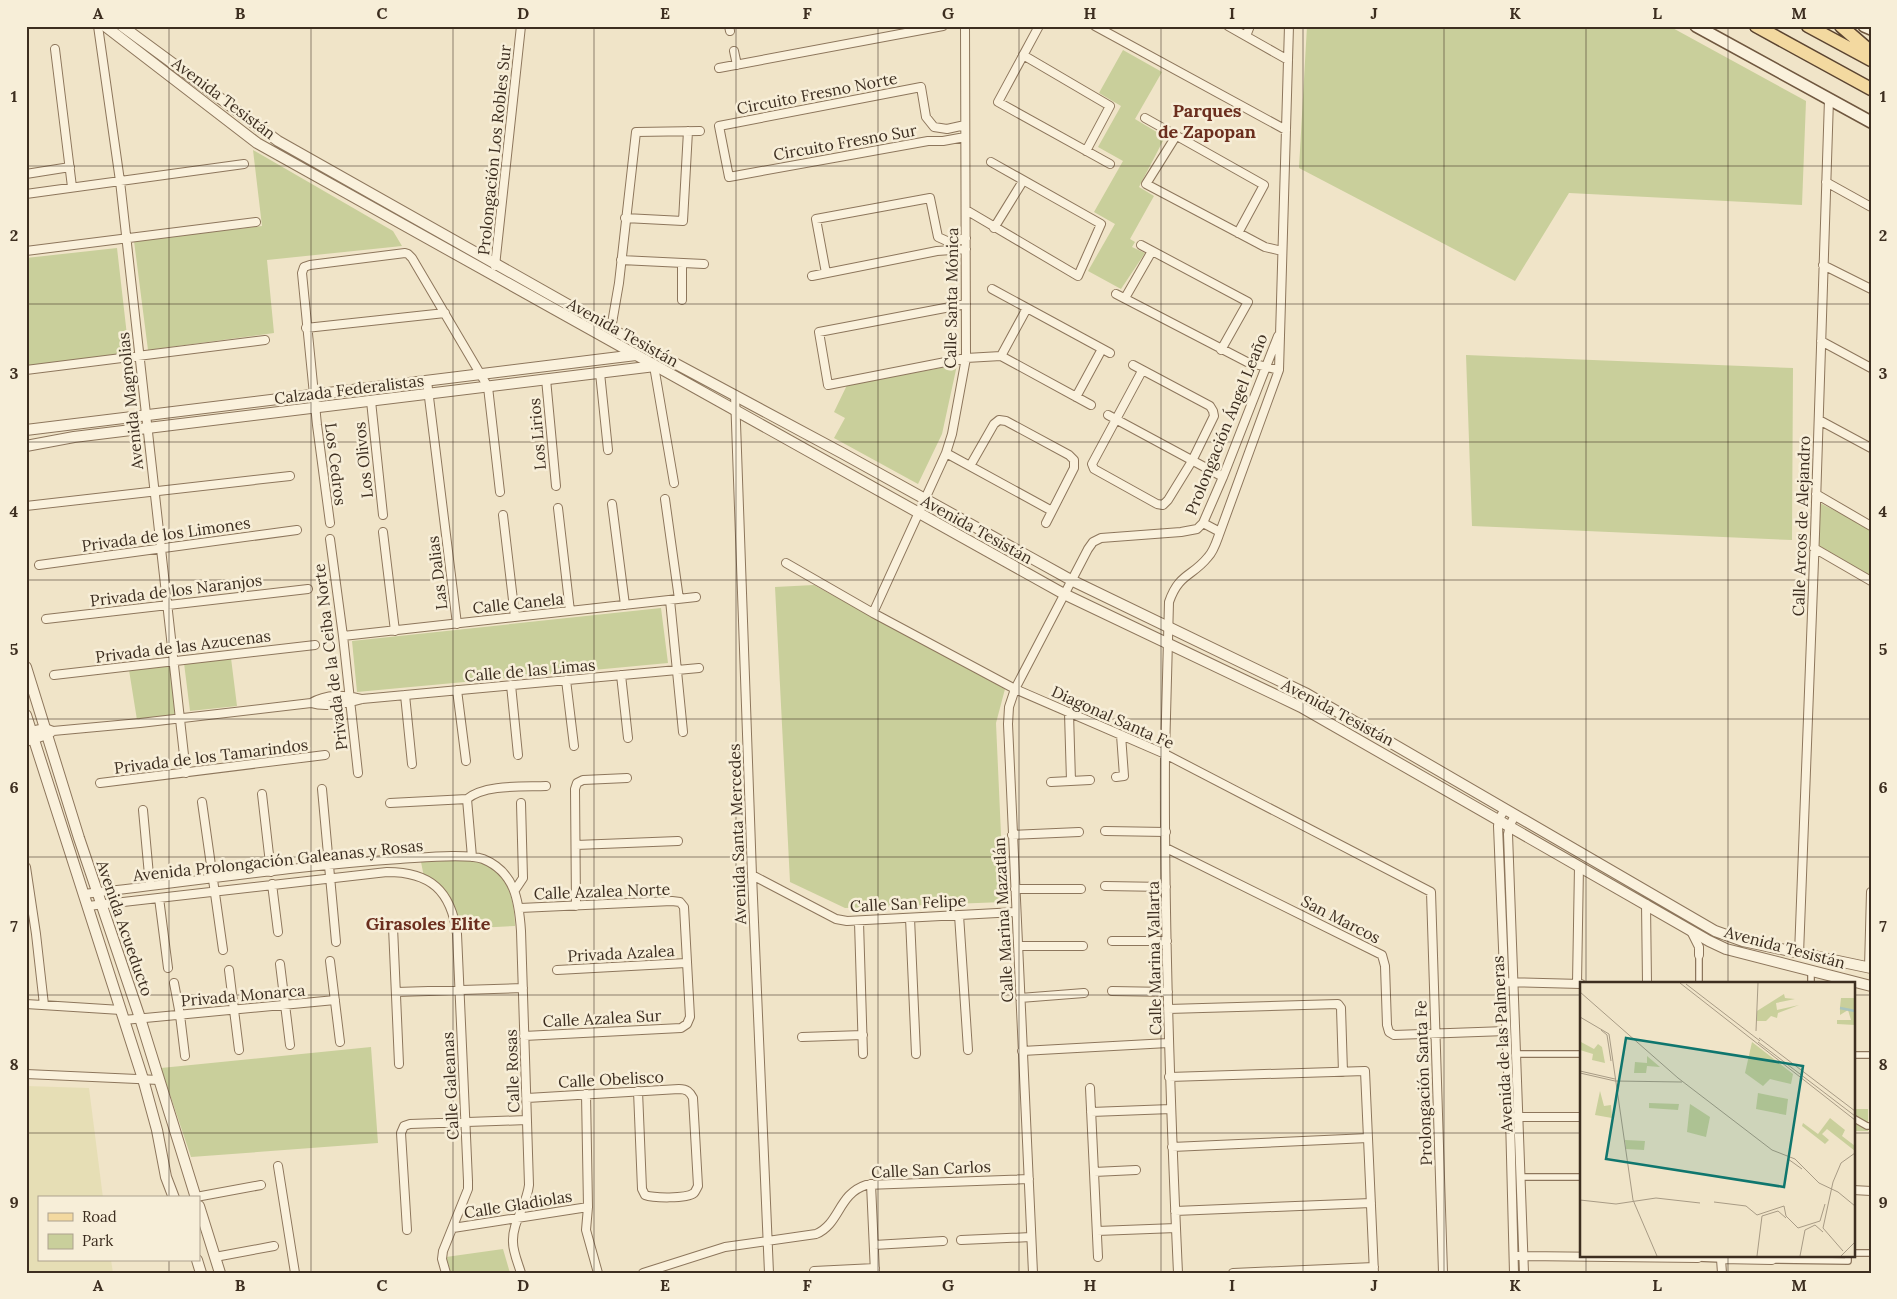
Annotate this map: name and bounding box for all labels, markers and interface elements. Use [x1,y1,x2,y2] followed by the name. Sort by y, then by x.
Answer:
[93,3,104,23] text: A
[235,3,246,23] text: B
[376,3,388,23] text: C
[517,3,529,23] text: D
[660,3,670,23] text: E
[802,3,812,23] text: F
[942,3,954,23] text: G
[1084,3,1097,23] text: H
[1229,3,1235,23] text: I
[1370,3,1378,23] text: J
[1509,3,1521,23] text: K
[1652,3,1662,23] text: L
[1791,3,1807,23] text: M
[473,44,515,256] street label: Prolongación Los Robles Sur
[168,52,280,144] street label: Avenida Tesistán
[735,68,899,118] street label: Circuito Fresno Norte
[11,86,17,106] text: 1
[1880,86,1886,106] text: 1
[1158,99,1257,143] district label: Parques de Zapopan
[772,120,918,164] street label: Circuito Fresno Sur
[10,225,18,245] text: 2
[1879,225,1887,245] text: 2
[940,227,962,369] street label: Calle Santa Mónica
[563,293,682,371] street label: Avenida Tesistán
[1180,330,1272,518] street label: Prolongación Ángel Leaño
[113,331,147,472] street label: Avenida Magnolias
[10,363,19,383] text: 3
[1879,363,1888,383] text: 3
[273,370,425,408] street label: Calzada Federalistas
[524,397,550,471] street label: Los Lirios
[349,421,377,499] street label: Los Olivos
[321,422,351,506] street label: Los Cedros
[1788,435,1814,617] street label: Calle Arcos de Alejandro
[917,490,1036,568] street label: Avenida Tesistán
[10,501,19,521] text: 4
[1879,501,1888,521] text: 4
[80,512,252,556] street label: Privada de los Limones
[423,535,451,611] street label: Las Dalias
[309,562,351,752] street label: Privada de la Ceiba Norte
[89,570,263,610] street label: Privada de los Naranjos
[471,588,565,618] street label: Calle Canela
[94,625,272,667] street label: Privada de las Azucenas
[10,639,19,659] text: 5
[1879,639,1888,659] text: 5
[464,654,596,686] street label: Calle de las Limas
[1278,674,1398,750] street label: Avenida Tesistán
[1049,681,1178,753] street label: Diagonal Santa Fe
[113,734,309,778] street label: Privada de los Tamarindos
[724,743,750,926] street label: Avenida Santa Mercedes
[9,777,19,797] text: 6
[1878,777,1888,797] text: 6
[131,835,424,885] street label: Avenida Prolongación Galeanas y Rosas
[989,837,1017,1003] street label: Calle Marina Mazatlán
[92,856,158,999] street label: Avenida Acueducto
[533,879,671,903] street label: Calle Azalea Norte
[1143,881,1165,1035] street label: Calle Marina Vallarta
[849,890,967,916] street label: Calle San Felipe
[1298,891,1384,947] street label: San Marcos
[366,912,491,935] district label: Girasoles Elite
[10,916,18,936] text: 7
[1879,916,1887,936] text: 7
[1721,921,1848,973] street label: Avenida Tesistán
[567,940,675,966] street label: Privada Azalea
[1487,955,1517,1134] street label: Avenida de las Palmeras
[180,980,306,1010] street label: Privada Monarca
[1580,982,1854,1256] inset map
[1410,1000,1436,1166] street label: Prolongación Santa Fe
[542,1005,662,1031] street label: Calle Azalea Sur
[501,1029,523,1113] street label: Calle Rosas
[437,1032,463,1140] street label: Calle Galeanas
[9,1054,19,1074] text: 8
[1878,1054,1888,1074] text: 8
[558,1066,664,1092] street label: Calle Obelisco
[871,1156,991,1182] street label: Calle San Carlos
[462,1186,574,1222] street label: Calle Gladiolas
[9,1192,19,1212] text: 9
[1878,1192,1888,1212] text: 9
[38,1196,200,1262] legend
[82,1207,117,1226] text: Road
[82,1231,113,1250] text: Park
[93,1275,104,1295] text: A
[235,1275,246,1295] text: B
[376,1275,388,1295] text: C
[517,1275,529,1295] text: D
[660,1275,670,1295] text: E
[802,1275,812,1295] text: F
[942,1275,954,1295] text: G
[1084,1275,1097,1295] text: H
[1229,1275,1235,1295] text: I
[1370,1275,1378,1295] text: J
[1509,1275,1521,1295] text: K
[1652,1275,1662,1295] text: L
[1791,1275,1807,1295] text: M

